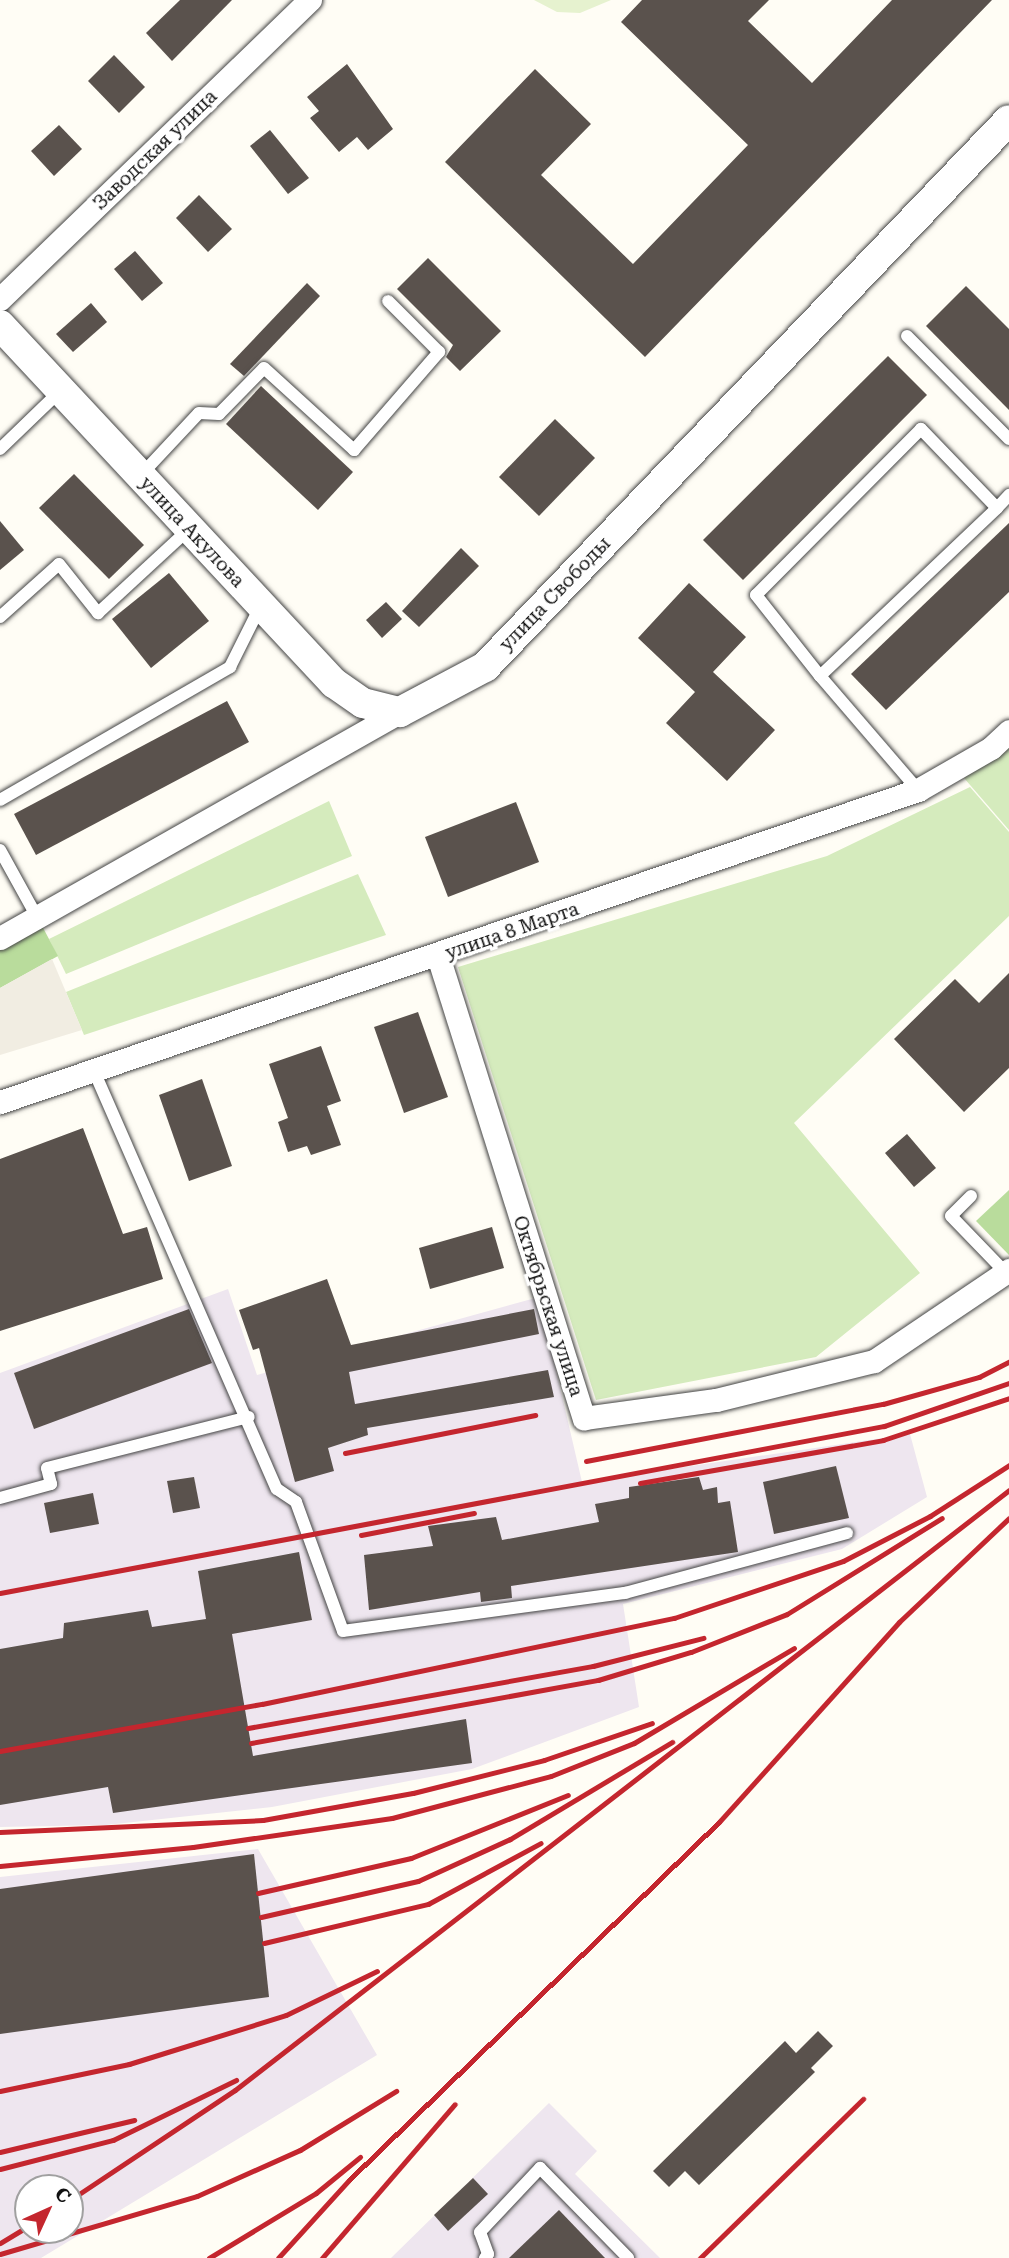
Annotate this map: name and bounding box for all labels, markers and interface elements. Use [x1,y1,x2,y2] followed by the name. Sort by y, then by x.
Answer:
[88,85,222,215] street label: Заводская улица
[135,472,249,592] street label: улица Акулова
[495,532,615,656] street label: улица Свободы
[442,898,582,964] street label: улица 8 Марта
[508,1213,588,1399] street label: Октябрьская улица
[14,2174,84,2244] north arrow
[50,2182,76,2208] text: С

